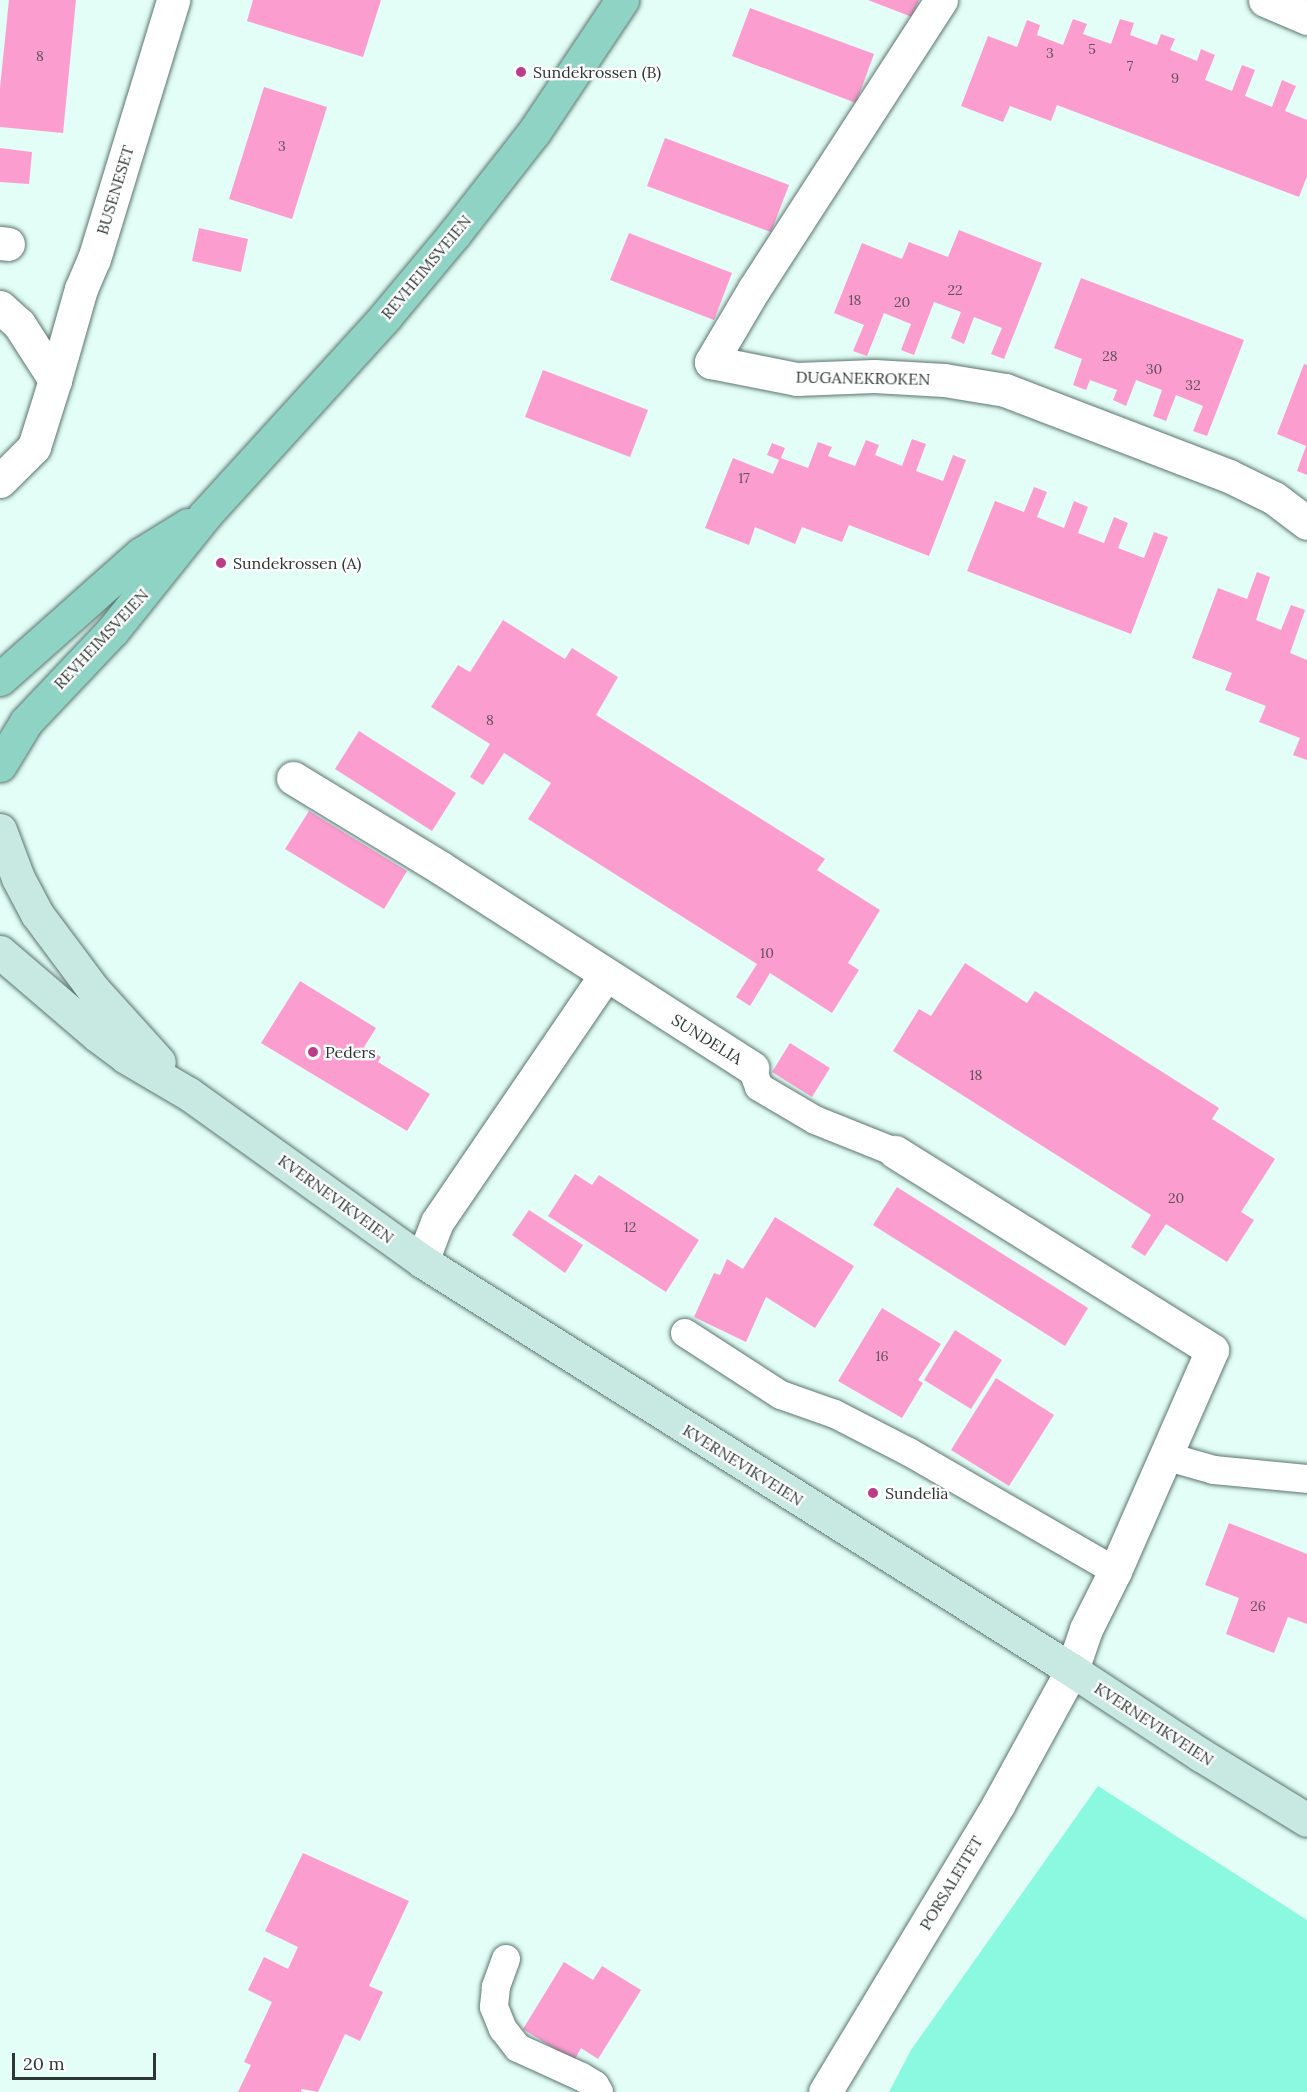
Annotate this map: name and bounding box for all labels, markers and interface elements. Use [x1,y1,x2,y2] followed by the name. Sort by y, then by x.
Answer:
[1088,41,1096,57] house number: 5
[1046,45,1054,61] house number: 3
[36,48,44,64] house number: 8
[1127,58,1133,74] house number: 7
[533,62,661,82] place label: Sundekrossen (B)
[514,65,528,79] marker: Sundekrossen (B)
[1171,70,1179,86] house number: 9
[278,138,286,154] house number: 3
[92,143,138,237] street label: BUSENESET
[377,211,475,323] street label: REVHEIMSVEIEN
[947,282,963,298] house number: 22
[849,292,861,308] house number: 18
[894,294,910,310] house number: 20
[1102,348,1118,364] house number: 28
[1146,361,1162,377] house number: 30
[796,367,930,389] street label: DUGANEKROKEN
[1185,377,1201,393] house number: 32
[738,470,750,486] house number: 17
[233,553,361,573] place label: Sundekrossen (A)
[214,556,228,570] marker: Sundekrossen (A)
[50,585,152,693] street label: REVHEIMSVEIEN
[486,712,494,728] house number: 8
[760,945,774,961] house number: 10
[668,1010,746,1068] street label: SUNDELIA
[325,1042,376,1062] place label: Peders
[306,1045,320,1059] marker: Peders
[970,1067,982,1083] house number: 18
[274,1151,398,1247] street label: KVERNEVIKVEIEN
[1168,1190,1184,1206] house number: 20
[624,1219,636,1235] house number: 12
[875,1348,889,1364] house number: 16
[679,1420,807,1510] street label: KVERNEVIKVEIEN
[885,1483,949,1503] place label: Sundelia
[866,1486,880,1500] marker: Sundelia
[1250,1598,1266,1614] house number: 26
[1091,1678,1217,1770] street label: KVERNEVIKVEIEN
[915,1832,987,1934] street label: PORSALEITET
[15,2041,159,2079] scale bar
[23,2052,65,2075] text: 20 m

